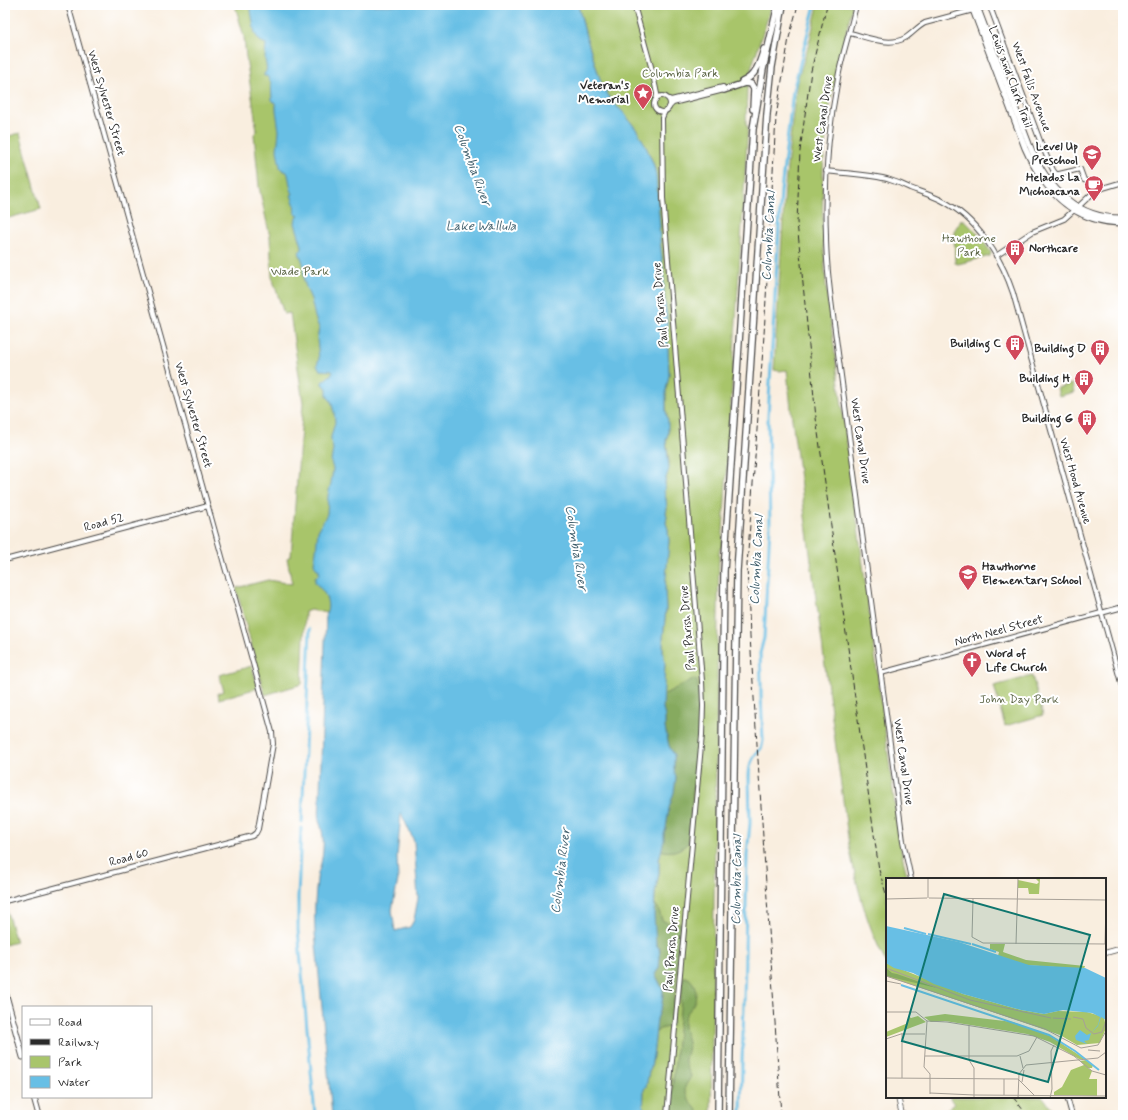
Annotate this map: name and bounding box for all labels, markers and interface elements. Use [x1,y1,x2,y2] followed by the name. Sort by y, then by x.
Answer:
[984,24,1036,130] street label: Lewis and Clark Trail
[1007,40,1055,134] street label: West Falls Avenue
[83,48,129,158] street label: West Sylvester Street
[642,66,718,82] park label: Columbia Park
[809,75,837,163] street label: West Canal Drive
[578,78,630,108] place label: Veteran's Memorial
[632,82,654,110] place icon: Veteran's Memorial
[449,122,495,210] water label: Columbia River
[1032,139,1078,169] place label: Level Up Preschool
[1081,143,1103,171] school or university icon: Level Up Preschool
[1019,170,1080,200] place label: Helados La Michoacana
[1083,174,1105,202] cafe icon: Helados La Michoacana
[758,188,780,281] water label: Columbia Canal
[446,218,517,235] water label: Lake Wallula
[942,231,996,261] park label: Hawthorne Park
[1004,238,1026,266] building icon: Northcare
[1029,241,1079,257] place label: Northcare
[649,262,673,348] street label: Paul Parish Drive
[271,264,330,280] park label: Wade Park
[1004,333,1026,361] building icon: Building C
[950,336,1001,353] place label: Building C
[1089,338,1111,366] building icon: Building D
[1034,341,1086,358] place label: Building D
[170,360,216,470] street label: West Sylvester Street
[1073,368,1095,396] building icon: Building H
[1019,371,1070,388] place label: Building H
[846,397,874,485] street label: West Canal Drive
[1076,408,1098,436] building icon: Building G
[1022,411,1074,428] place label: Building G
[1055,436,1095,526] street label: West Hood Avenue
[561,504,591,594] water label: Columbia River
[82,510,126,536] street label: Road 52
[746,512,768,605] water label: Columbia Canal
[982,559,1082,589] place label: Hawthorne Elementary School
[957,563,979,591] school or university icon: Hawthorne Elementary School
[676,585,700,671] street label: Paul Parish Drive
[953,611,1045,651] street label: North Neel Street
[985,646,1047,676] place label: Word of Life Church
[961,650,983,678] church icon: Word of Life Church
[979,692,1059,708] park label: John Day Park
[889,718,917,806] street label: West Canal Drive
[547,825,575,915] water label: Columbia River
[728,833,746,925] water label: Columbia Canal
[107,845,151,871] street label: Road 60
[886,878,1106,1098] inset map
[660,906,684,992] street label: Paul Parish Drive
[22,1006,152,1098] legend
[58,1015,82,1031] text: Road
[58,1035,100,1051] text: Railway
[58,1055,82,1071] text: Park
[58,1075,90,1091] text: Water

